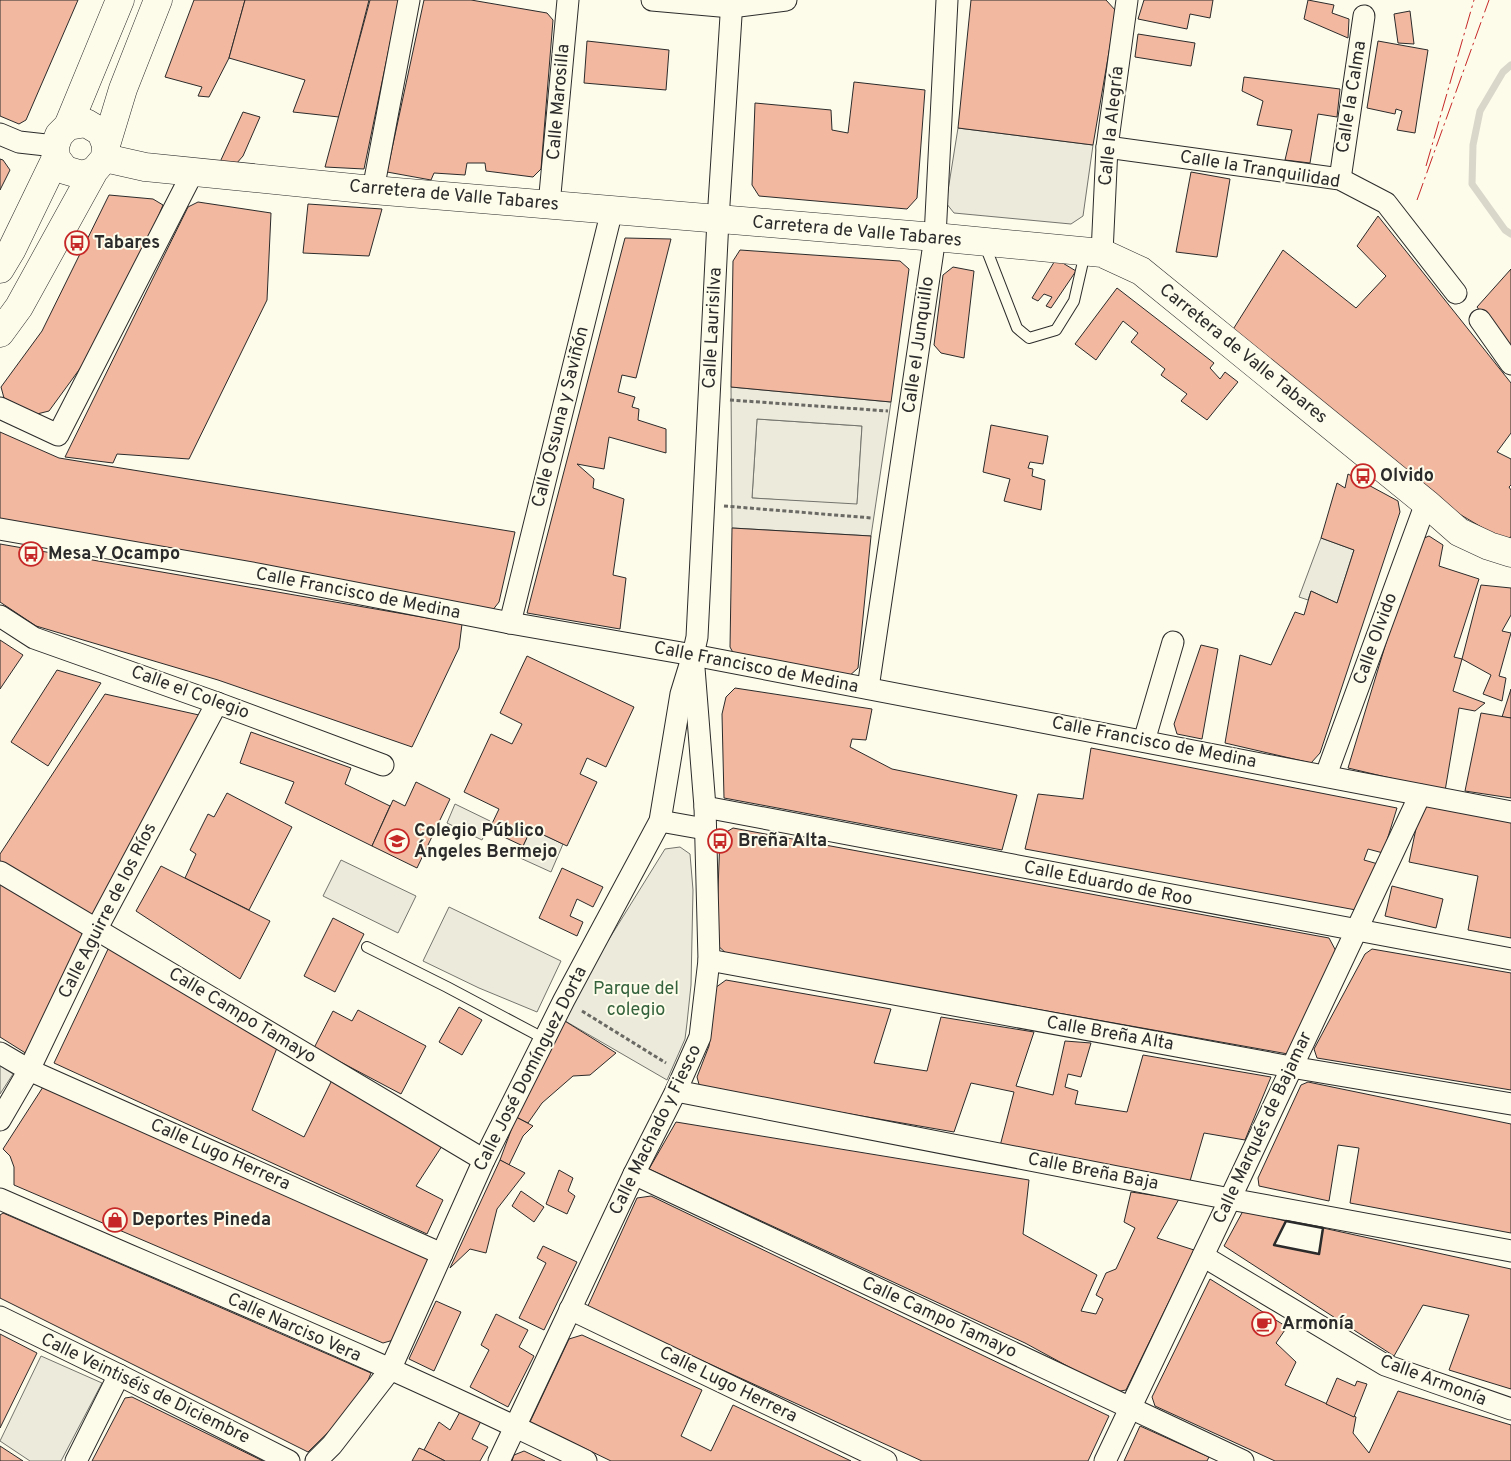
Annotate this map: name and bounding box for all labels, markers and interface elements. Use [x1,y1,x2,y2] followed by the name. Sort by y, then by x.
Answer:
[1332,39,1372,155] street label: Calle la Calma
[542,43,576,161] street label: Calle Marosilla
[1094,65,1130,187] street label: Calle la Alegría
[1178,146,1342,194] street label: Calle la Tranquilidad
[348,175,560,217] street label: Carretera de Valle Tabares
[751,211,963,253] street label: Carretera de Valle Tabares
[64,230,90,256] bus stop icon: Tabares
[94,232,160,255] place label: Tabares
[698,267,728,389] street label: Calle Laurisilva
[898,275,940,415] street label: Calle el Junquillo
[1154,279,1332,429] street label: Carretera de Valle Tabares
[527,324,595,510] street label: Calle Ossuna y Saviñón
[1350,463,1376,489] bus stop icon: Olvido
[1380,465,1434,488] place label: Olvido
[18,541,44,567] bus stop icon: Mesa Y Ocampo
[48,543,180,566] place label: Mesa Y Ocampo
[254,563,462,625] street label: Calle Francisco de Medina
[1349,590,1403,688] street label: Calle Olvido
[652,637,860,699] street label: Calle Francisco de Medina
[128,661,252,725] street label: Calle el Colegio
[1050,712,1258,774] street label: Calle Francisco de Medina
[54,819,162,1003] street label: Calle Aguirre de los Ríos
[414,820,557,864] place label: Colegio Público Ángeles Bermejo
[384,828,410,854] school or university icon: Colegio Público Ángeles Bermejo
[707,828,733,854] bus stop icon: Breña Alta
[738,830,827,853] place label: Breña Alta
[1022,856,1194,912] street label: Calle Eduardo de Roo
[164,963,320,1069] street label: Calle Campo Tamayo
[469,963,593,1175] street label: Calle José Domínguez Dorta
[593,978,679,1022] park label: Parque del colegio
[1045,1011,1175,1057] street label: Calle Breña Alta
[1208,1028,1318,1228] street label: Calle Marqués de Bajamar
[605,1041,707,1219] street label: Calle Machado y Fiesco
[146,1114,294,1196] street label: Calle Lugo Herrera
[1026,1148,1160,1196] street label: Calle Breña Baja
[102,1207,128,1233] shop icon: Deportes Pineda
[132,1209,271,1232] place label: Deportes Pineda
[858,1272,1020,1364] street label: Calle Campo Tamayo
[223,1288,365,1368] street label: Calle Narciso Vera
[1251,1311,1277,1337] cafe icon: Armonía
[1282,1313,1354,1336] place label: Armonía
[37,1328,253,1450] street label: Calle Veintiséis de Diciembre
[655,1342,801,1428] street label: Calle Lugo Herrera
[1376,1350,1490,1412] street label: Calle Armonía

